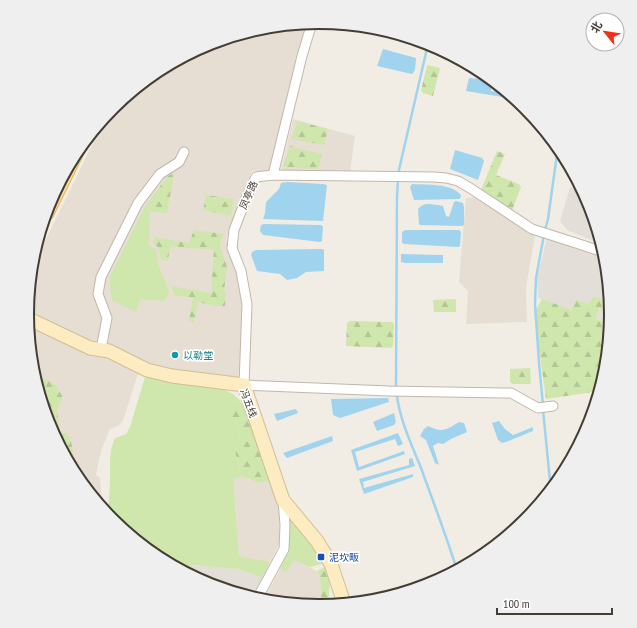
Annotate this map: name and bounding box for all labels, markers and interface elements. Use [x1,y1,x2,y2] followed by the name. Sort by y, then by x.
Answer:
[585,12,625,52] north arrow
[588,19,605,35] text: 北
[237,179,260,212] street label: 凤亭路
[183,349,213,362] place label: 以勒堂
[170,350,180,360] marker: 以勒堂
[237,387,260,420] street label: 冯五线
[329,551,359,564] place label: 泥坎畈
[316,552,326,562] marker: 泥坎畈
[497,590,612,616] scale bar
[503,596,530,611] text: 100 m

